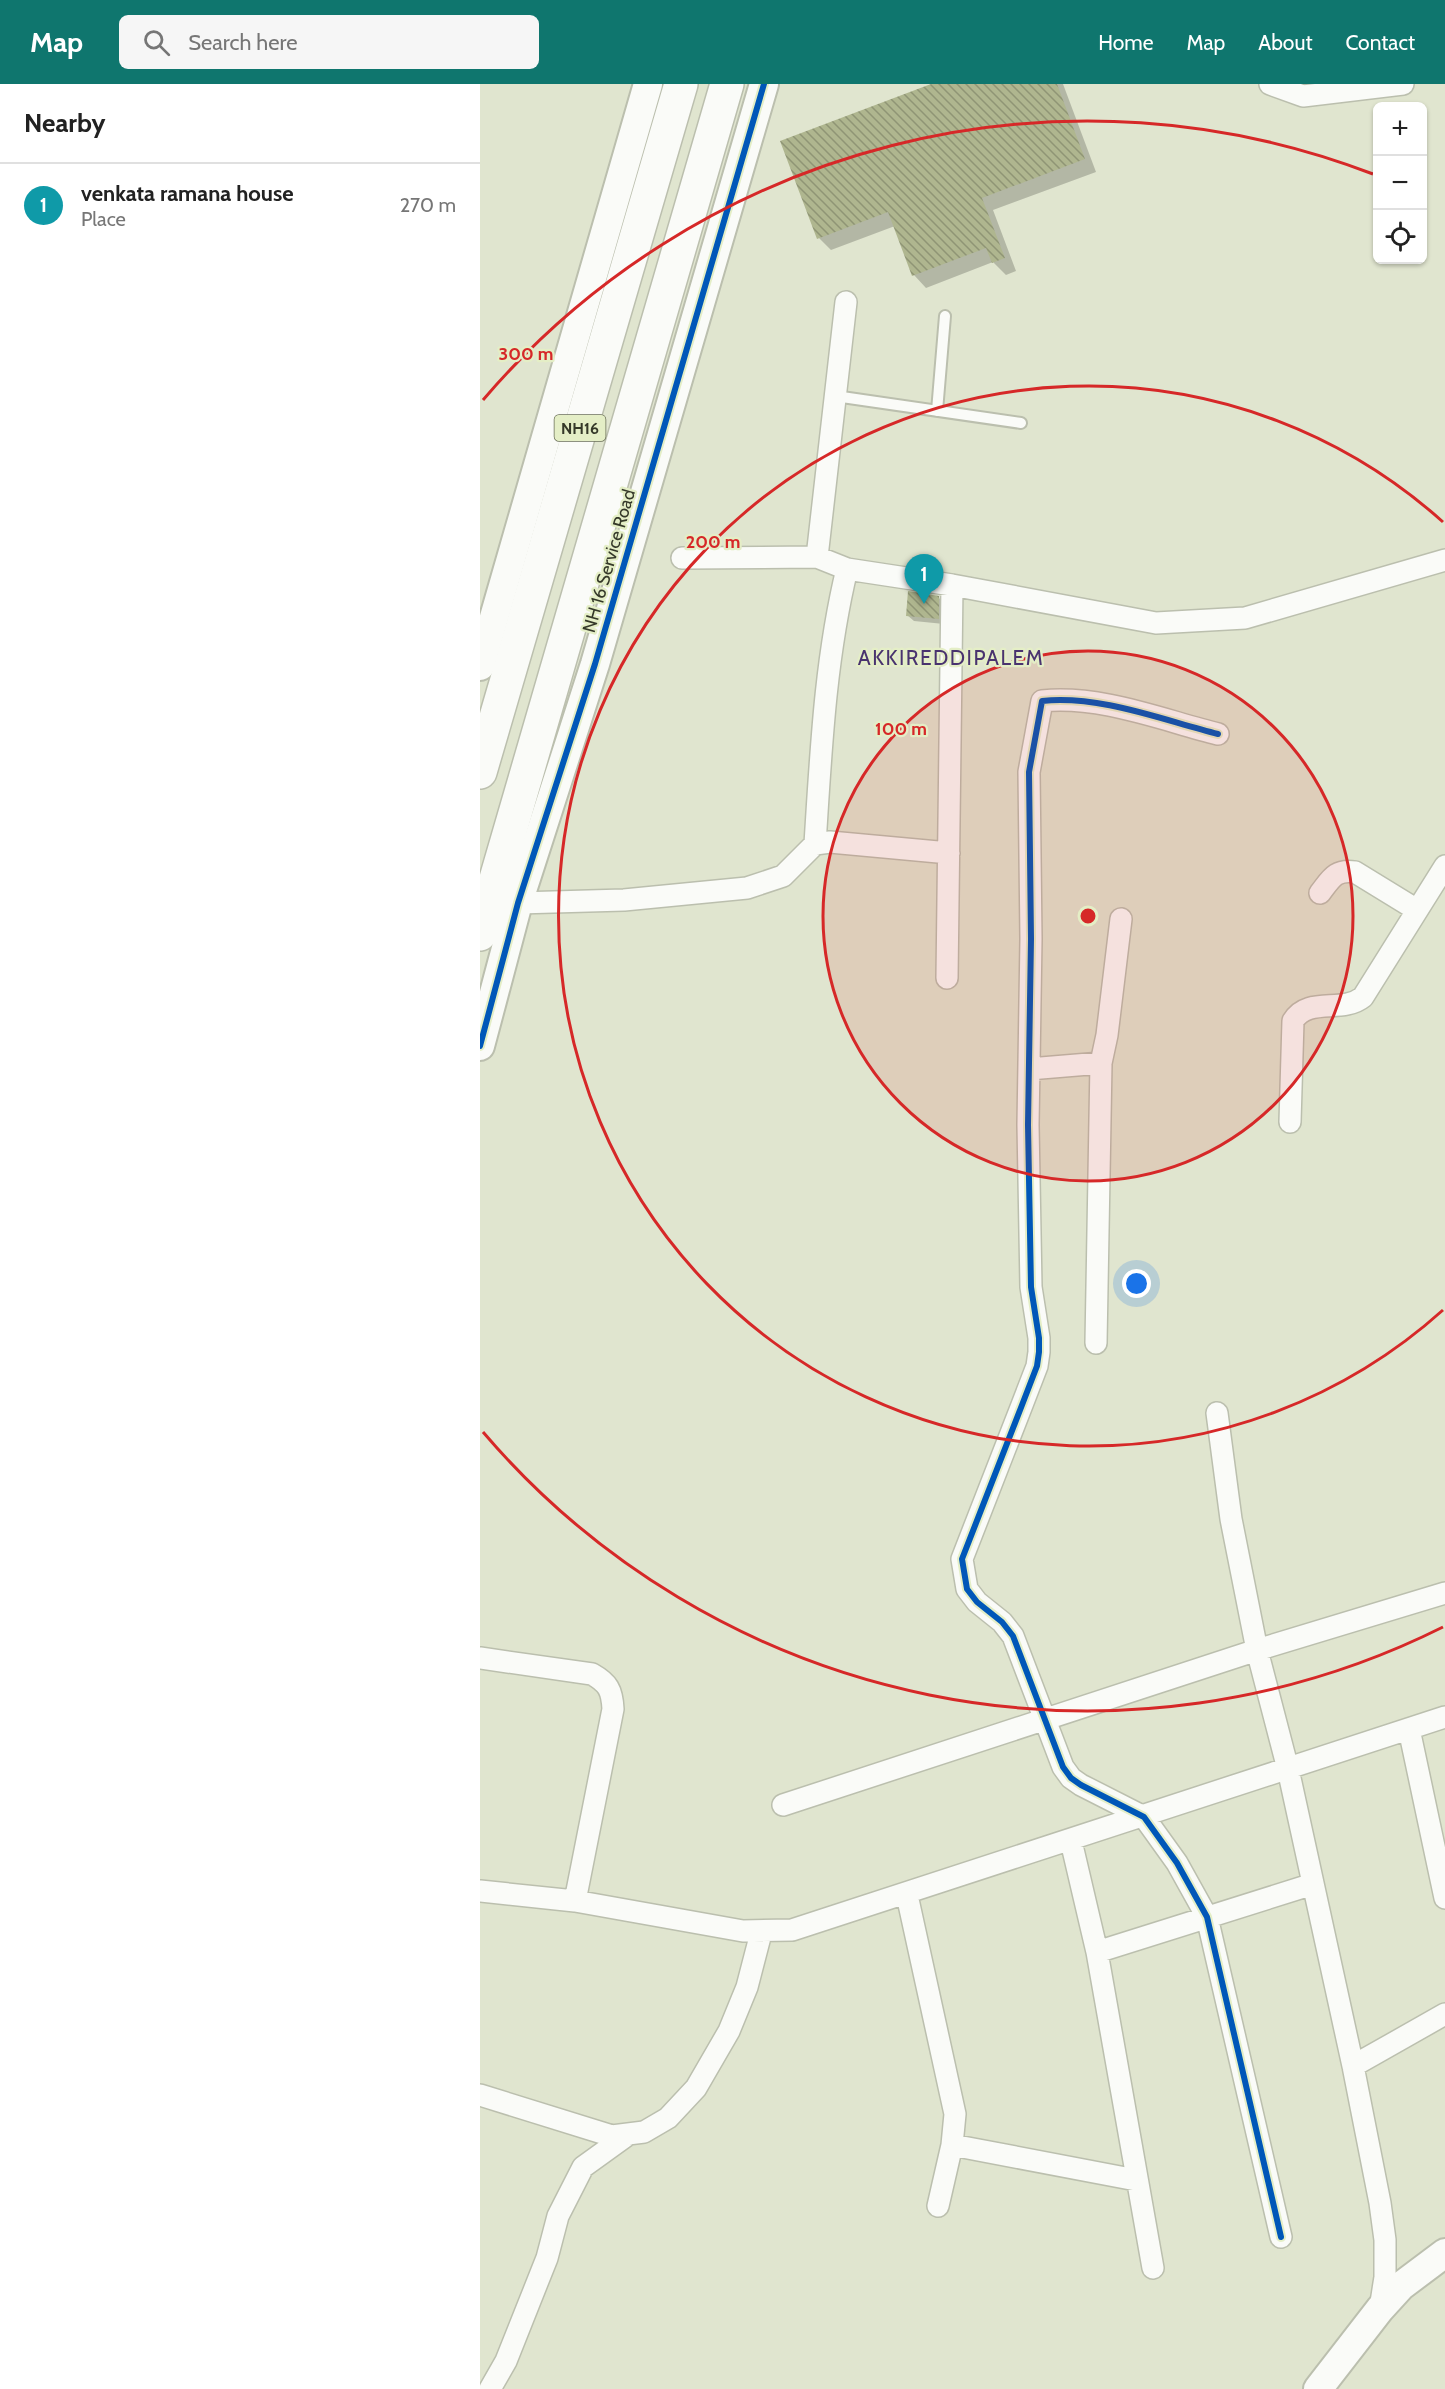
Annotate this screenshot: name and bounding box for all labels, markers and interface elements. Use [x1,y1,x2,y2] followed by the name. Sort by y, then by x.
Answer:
[119,15,539,69] search box
[30,25,83,59] text: Map
[140,26,173,59] icon: search
[188,29,297,56] text: Search here
[1098,30,1154,55] text: Home
[1187,30,1225,55] text: Map
[1258,30,1312,55] text: About
[1345,30,1415,55] text: Contact
[1373,102,1427,264] map controls
[1373,102,1427,156] button: +
[24,107,105,139] text: Nearby
[1373,156,1427,210] button: −
[81,180,294,207] text: venkata ramana house
[40,193,47,217] text: 1
[400,193,456,217] text: 270 m
[81,207,126,231] text: Place
[1373,210,1427,264] button: locate
[499,343,553,365] text: 300 m
[554,415,606,441] road number: NH16
[578,487,640,635] street label: NH 16 Service Road
[686,531,740,553] text: 200 m
[904,554,944,604] pin: 1
[858,645,1044,670] district label: AKKIREDDIPALEM
[875,718,927,740] text: 100 m
[1078,906,1098,926] centre of rings
[1122,1269,1151,1298] your location

